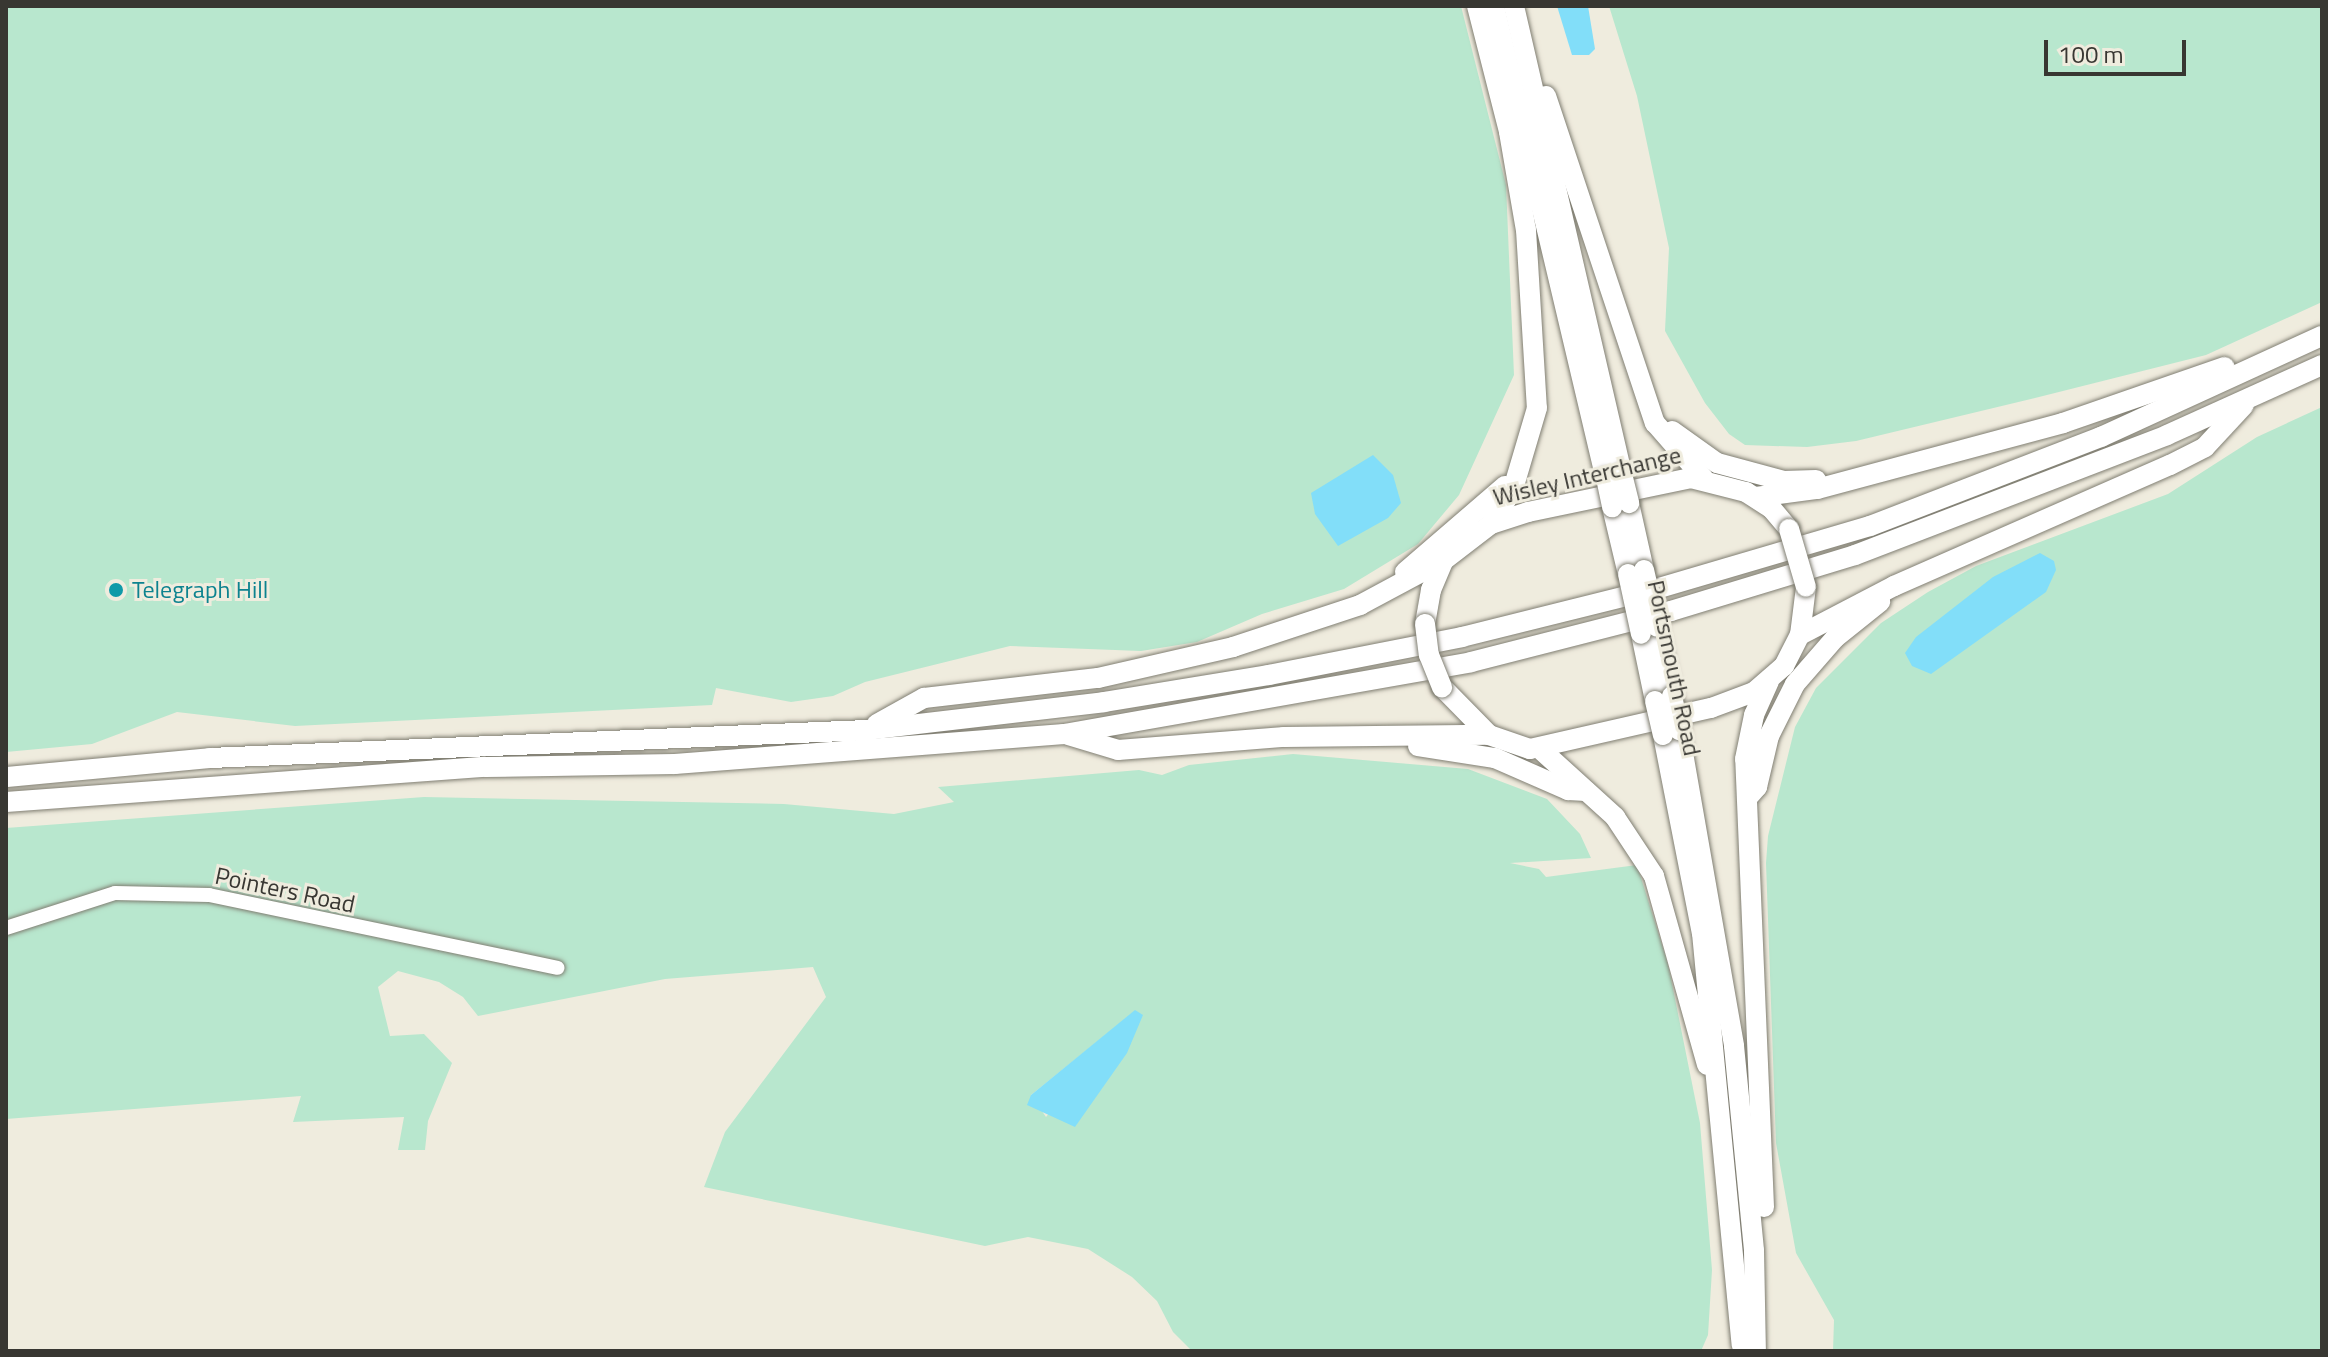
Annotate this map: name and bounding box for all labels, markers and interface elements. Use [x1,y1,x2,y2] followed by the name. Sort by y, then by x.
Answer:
[2048,24,2190,74] scale bar
[2058,36,2124,72] text: 100 m
[1490,440,1684,512] street label: Wisley Interchange
[132,576,268,604] place label: Telegraph Hill
[1641,578,1707,758] street label: Portsmouth Road
[107,581,125,599] marker: Telegraph Hill
[212,861,358,919] street label: Pointers Road

